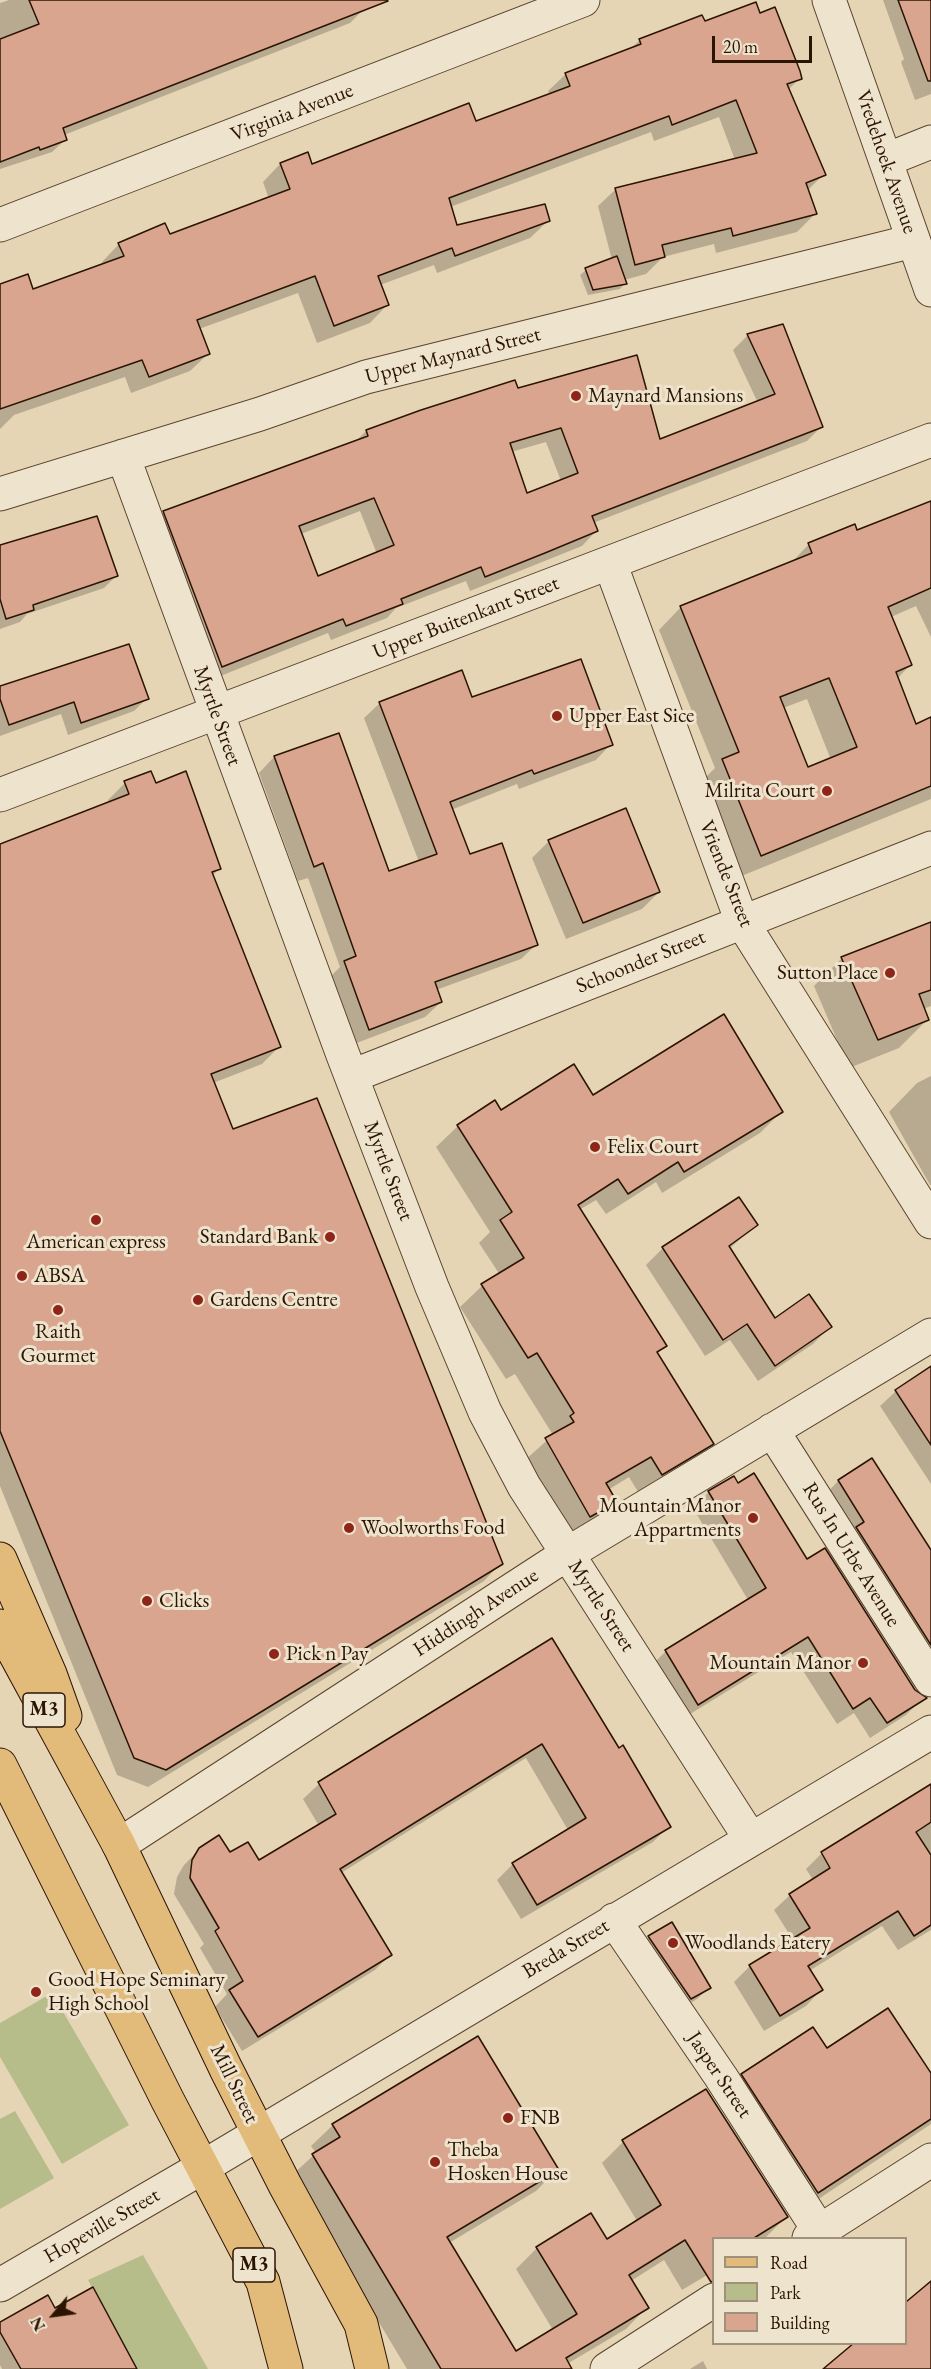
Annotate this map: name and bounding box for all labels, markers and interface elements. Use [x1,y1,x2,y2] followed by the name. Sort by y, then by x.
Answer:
[715,24,816,62] scale bar
[723,35,758,58] text: 20 m
[227,78,357,148] street label: Virginia Avenue
[850,87,922,237] street label: Vredehoek Avenue
[363,322,543,390] street label: Upper Maynard Street
[588,383,743,409] place label: Maynard Mansions
[569,389,583,403] marker: Maynard Mansions
[369,571,563,665] street label: Upper Buitenkant Street
[187,663,247,769] street label: Myrtle Street
[569,703,694,729] place label: Upper East Sice
[550,709,564,723] marker: Upper East Sice
[705,778,815,804] place label: Milrita Court
[820,784,834,798] marker: Milrita Court
[693,817,759,931] street label: Vriende Street
[573,925,709,999] street label: Schoonder Street
[777,960,878,986] place label: Sutton Place
[883,966,897,980] marker: Sutton Place
[358,1118,418,1224] street label: Myrtle Street
[607,1134,699,1160] place label: Felix Court
[588,1140,602,1154] marker: Felix Court
[89,1213,103,1227] marker: American express
[200,1224,318,1250] place label: Standard Bank
[26,1229,166,1255] place label: American express
[323,1230,337,1244] marker: Standard Bank
[34,1263,85,1289] place label: ABSA
[15,1269,29,1283] marker: ABSA
[210,1287,338,1313] place label: Gardens Centre
[191,1293,205,1307] marker: Gardens Centre
[51,1303,65,1317] marker: Raith Gourmet
[21,1319,95,1369] place label: Raith Gourmet
[796,1478,906,1632] street label: Rus In Urbe Avenue
[599,1493,741,1543] place label: Mountain Manor Appartments
[746,1511,760,1525] marker: Mountain Manor Appartments
[361,1515,505,1541] place label: Woolworths Food
[342,1521,356,1535] marker: Woolworths Food
[562,1555,640,1657] street label: Myrtle Street
[409,1563,543,1663] street label: Hiddingh Avenue
[159,1588,209,1614] place label: Clicks
[140,1594,154,1608] marker: Clicks
[286,1641,369,1667] place label: Pick n Pay
[267,1647,281,1661] marker: Pick n Pay
[709,1650,851,1676] place label: Mountain Manor
[856,1656,870,1670] marker: Mountain Manor
[23,1693,65,1727] road number: M3
[518,1913,614,1985] street label: Breda Street
[685,1930,830,1956] place label: Woodlands Eatery
[666,1936,680,1950] marker: Woodlands Eatery
[48,1967,225,2017] place label: Good Hope Seminary High School
[29,1985,43,1999] marker: Good Hope Seminary High School
[681,2027,757,2123] street label: Jasper Street
[204,2041,264,2127] street label: Mill Street
[520,2105,560,2131] place label: FNB
[501,2111,515,2125] marker: FNB
[447,2137,568,2187] place label: Theba Hosken House
[428,2155,442,2169] marker: Theba Hosken House
[40,2183,164,2269] street label: Hopeville Street
[712,2237,907,2345] legend
[233,2248,275,2282] road number: M3
[770,2251,808,2274] text: Road
[770,2281,801,2304] text: Park
[24,2285,84,2345] north arrow
[770,2311,830,2334] text: Building
[25,2313,50,2335] text: N

